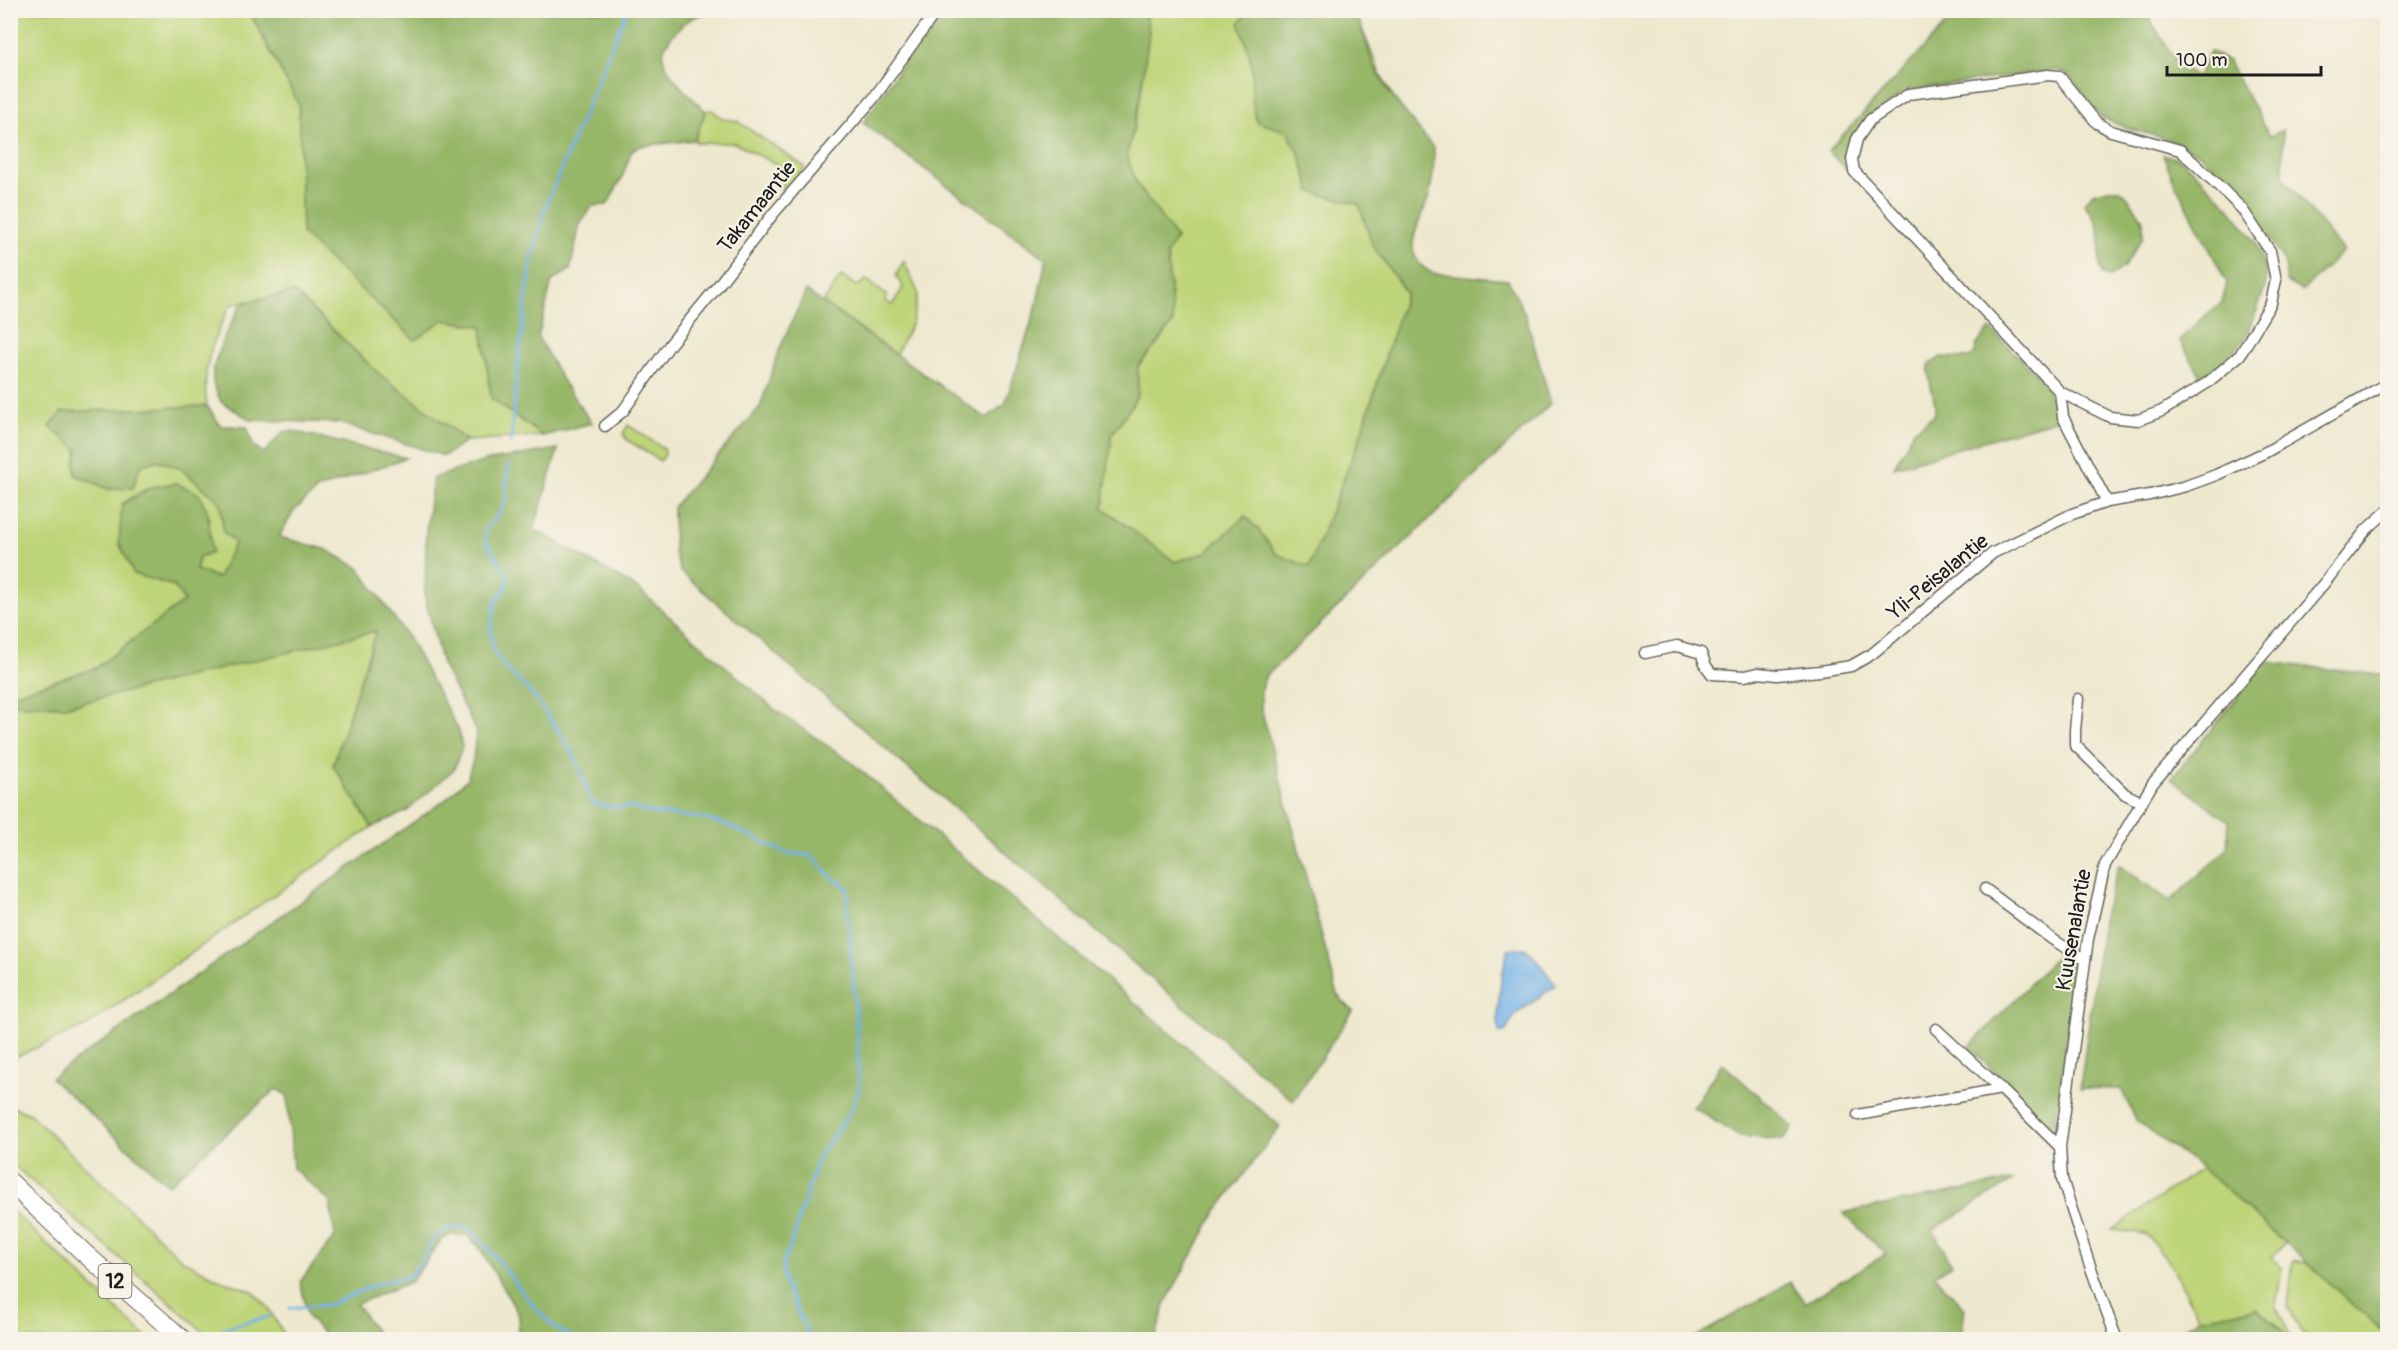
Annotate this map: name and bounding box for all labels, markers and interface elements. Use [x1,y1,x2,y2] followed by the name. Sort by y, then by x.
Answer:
[2167,39,2322,77] scale bar
[2176,49,2228,72] text: 100 m
[712,155,803,258] street label: Takamaantie
[1881,528,1995,627] street label: Yli-Peisalantie
[2050,866,2098,993] street label: Kuusenalantie
[98,1264,132,1298] road number: 12

